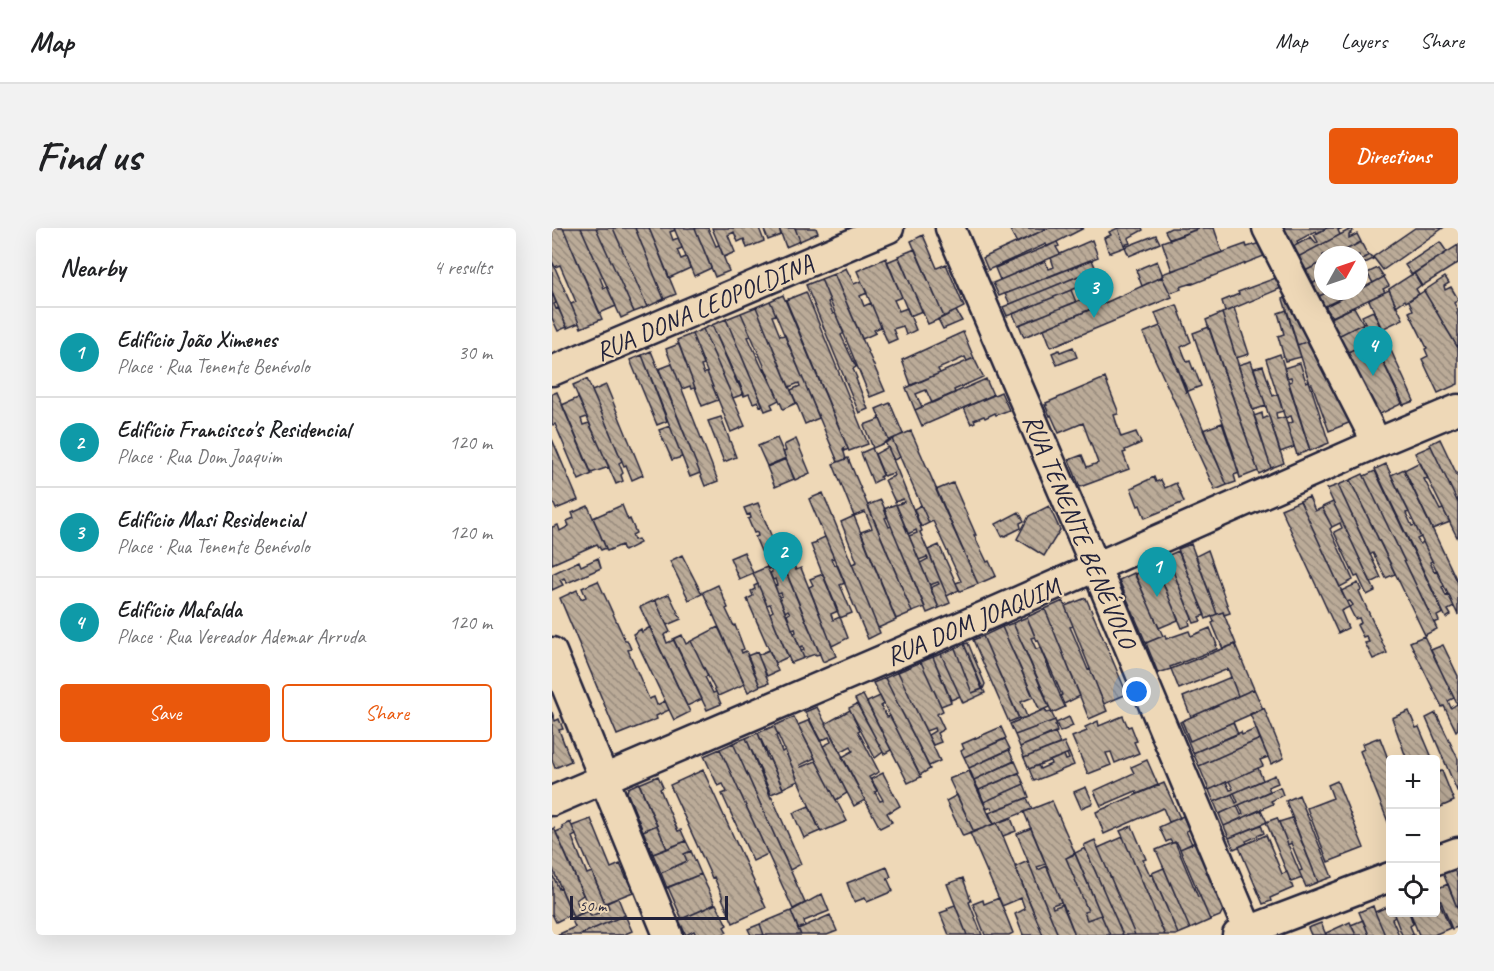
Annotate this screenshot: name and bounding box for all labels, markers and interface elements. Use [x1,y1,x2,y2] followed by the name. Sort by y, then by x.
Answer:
[30,24,73,59] text: Map
[1275,28,1308,54] text: Map
[1341,28,1387,54] text: Layers
[1420,28,1464,54] text: Share
[1329,128,1458,184] button: Directions
[36,130,141,183] text: Find us
[590,246,819,368] street label: RUA DONA LEOPOLDINA
[1314,246,1368,300] north arrow
[60,251,125,284] text: Nearby
[433,255,492,280] text: 4 results
[1074,268,1114,318] pin: 3
[117,326,277,354] text: Edifício João Ximenes
[1354,326,1392,376] pin: 4
[75,340,84,365] text: 1
[458,340,492,365] text: 30 m
[117,354,310,379] text: Place · Rua Tenente Benévolo
[1015,409,1145,656] street label: RUA TENENTE BENÉVOLO
[117,416,350,444] text: Edifício Francisco's Residencial
[75,430,84,455] text: 2
[449,430,492,455] text: 120 m
[117,444,282,469] text: Place · Rua Dom Joaquim
[117,506,303,534] text: Edifício Masi Residencial
[75,520,84,545] text: 3
[449,520,492,545] text: 120 m
[764,532,802,582] pin: 2
[117,534,310,559] text: Place · Rua Tenente Benévolo
[1138,548,1176,597] pin: 1
[881,569,1067,673] street label: RUA DOM JOAQUIM
[117,596,242,624] text: Edifício Mafalda
[75,610,84,635] text: 4
[449,610,492,635] text: 120 m
[117,624,365,649] text: Place · Rua Vereador Ademar Arruda
[1122,677,1151,706] your location
[60,684,270,742] button: Save
[282,684,492,742] button: Share
[1386,755,1440,917] map controls
[1386,755,1440,809] button: +
[1386,809,1440,863] button: −
[1386,863,1440,917] button: locate
[570,893,728,920] scale bar
[579,896,606,916] text: 50 m

